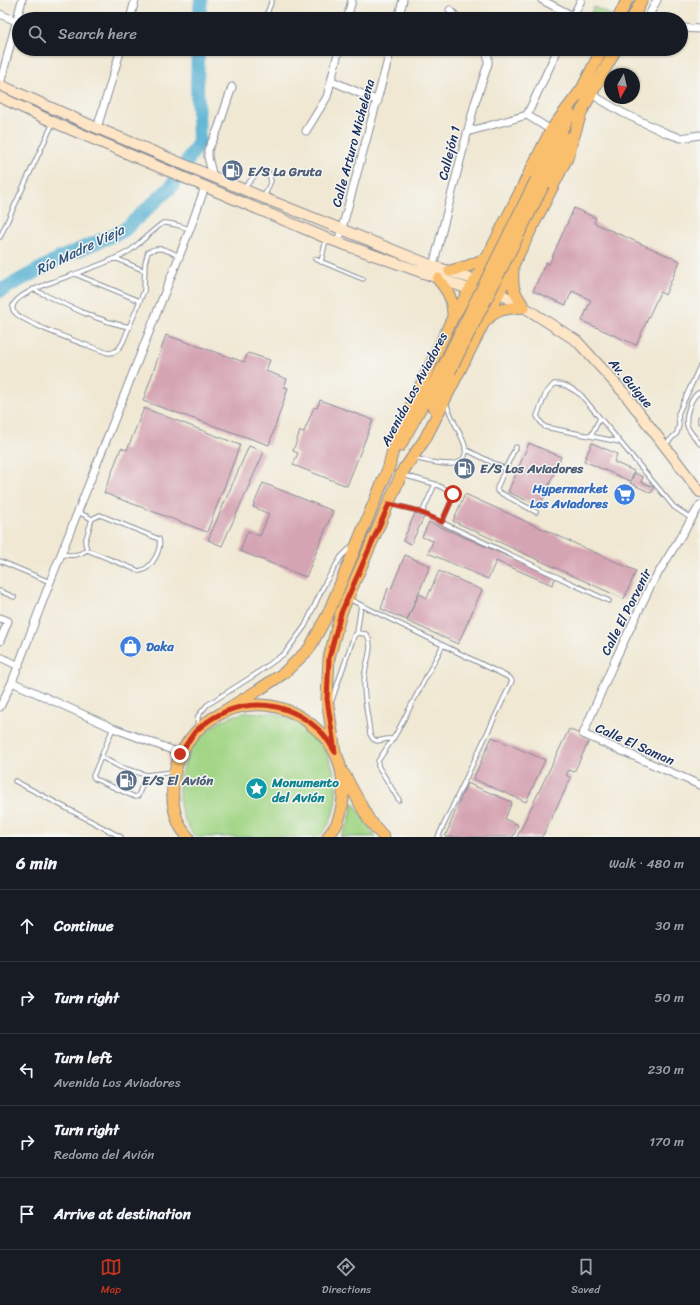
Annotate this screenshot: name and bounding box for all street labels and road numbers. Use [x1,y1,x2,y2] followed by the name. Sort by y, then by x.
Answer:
[325,76,381,210] street label: Calle Arturo Michelena
[431,123,467,183] street label: Callejón 1
[374,328,454,451] street label: Avenida Los Aviadores
[602,352,659,414] street label: Av. Guigue
[594,564,658,659] street label: Calle El Porvenir
[592,716,678,772] street label: Calle El Saman

